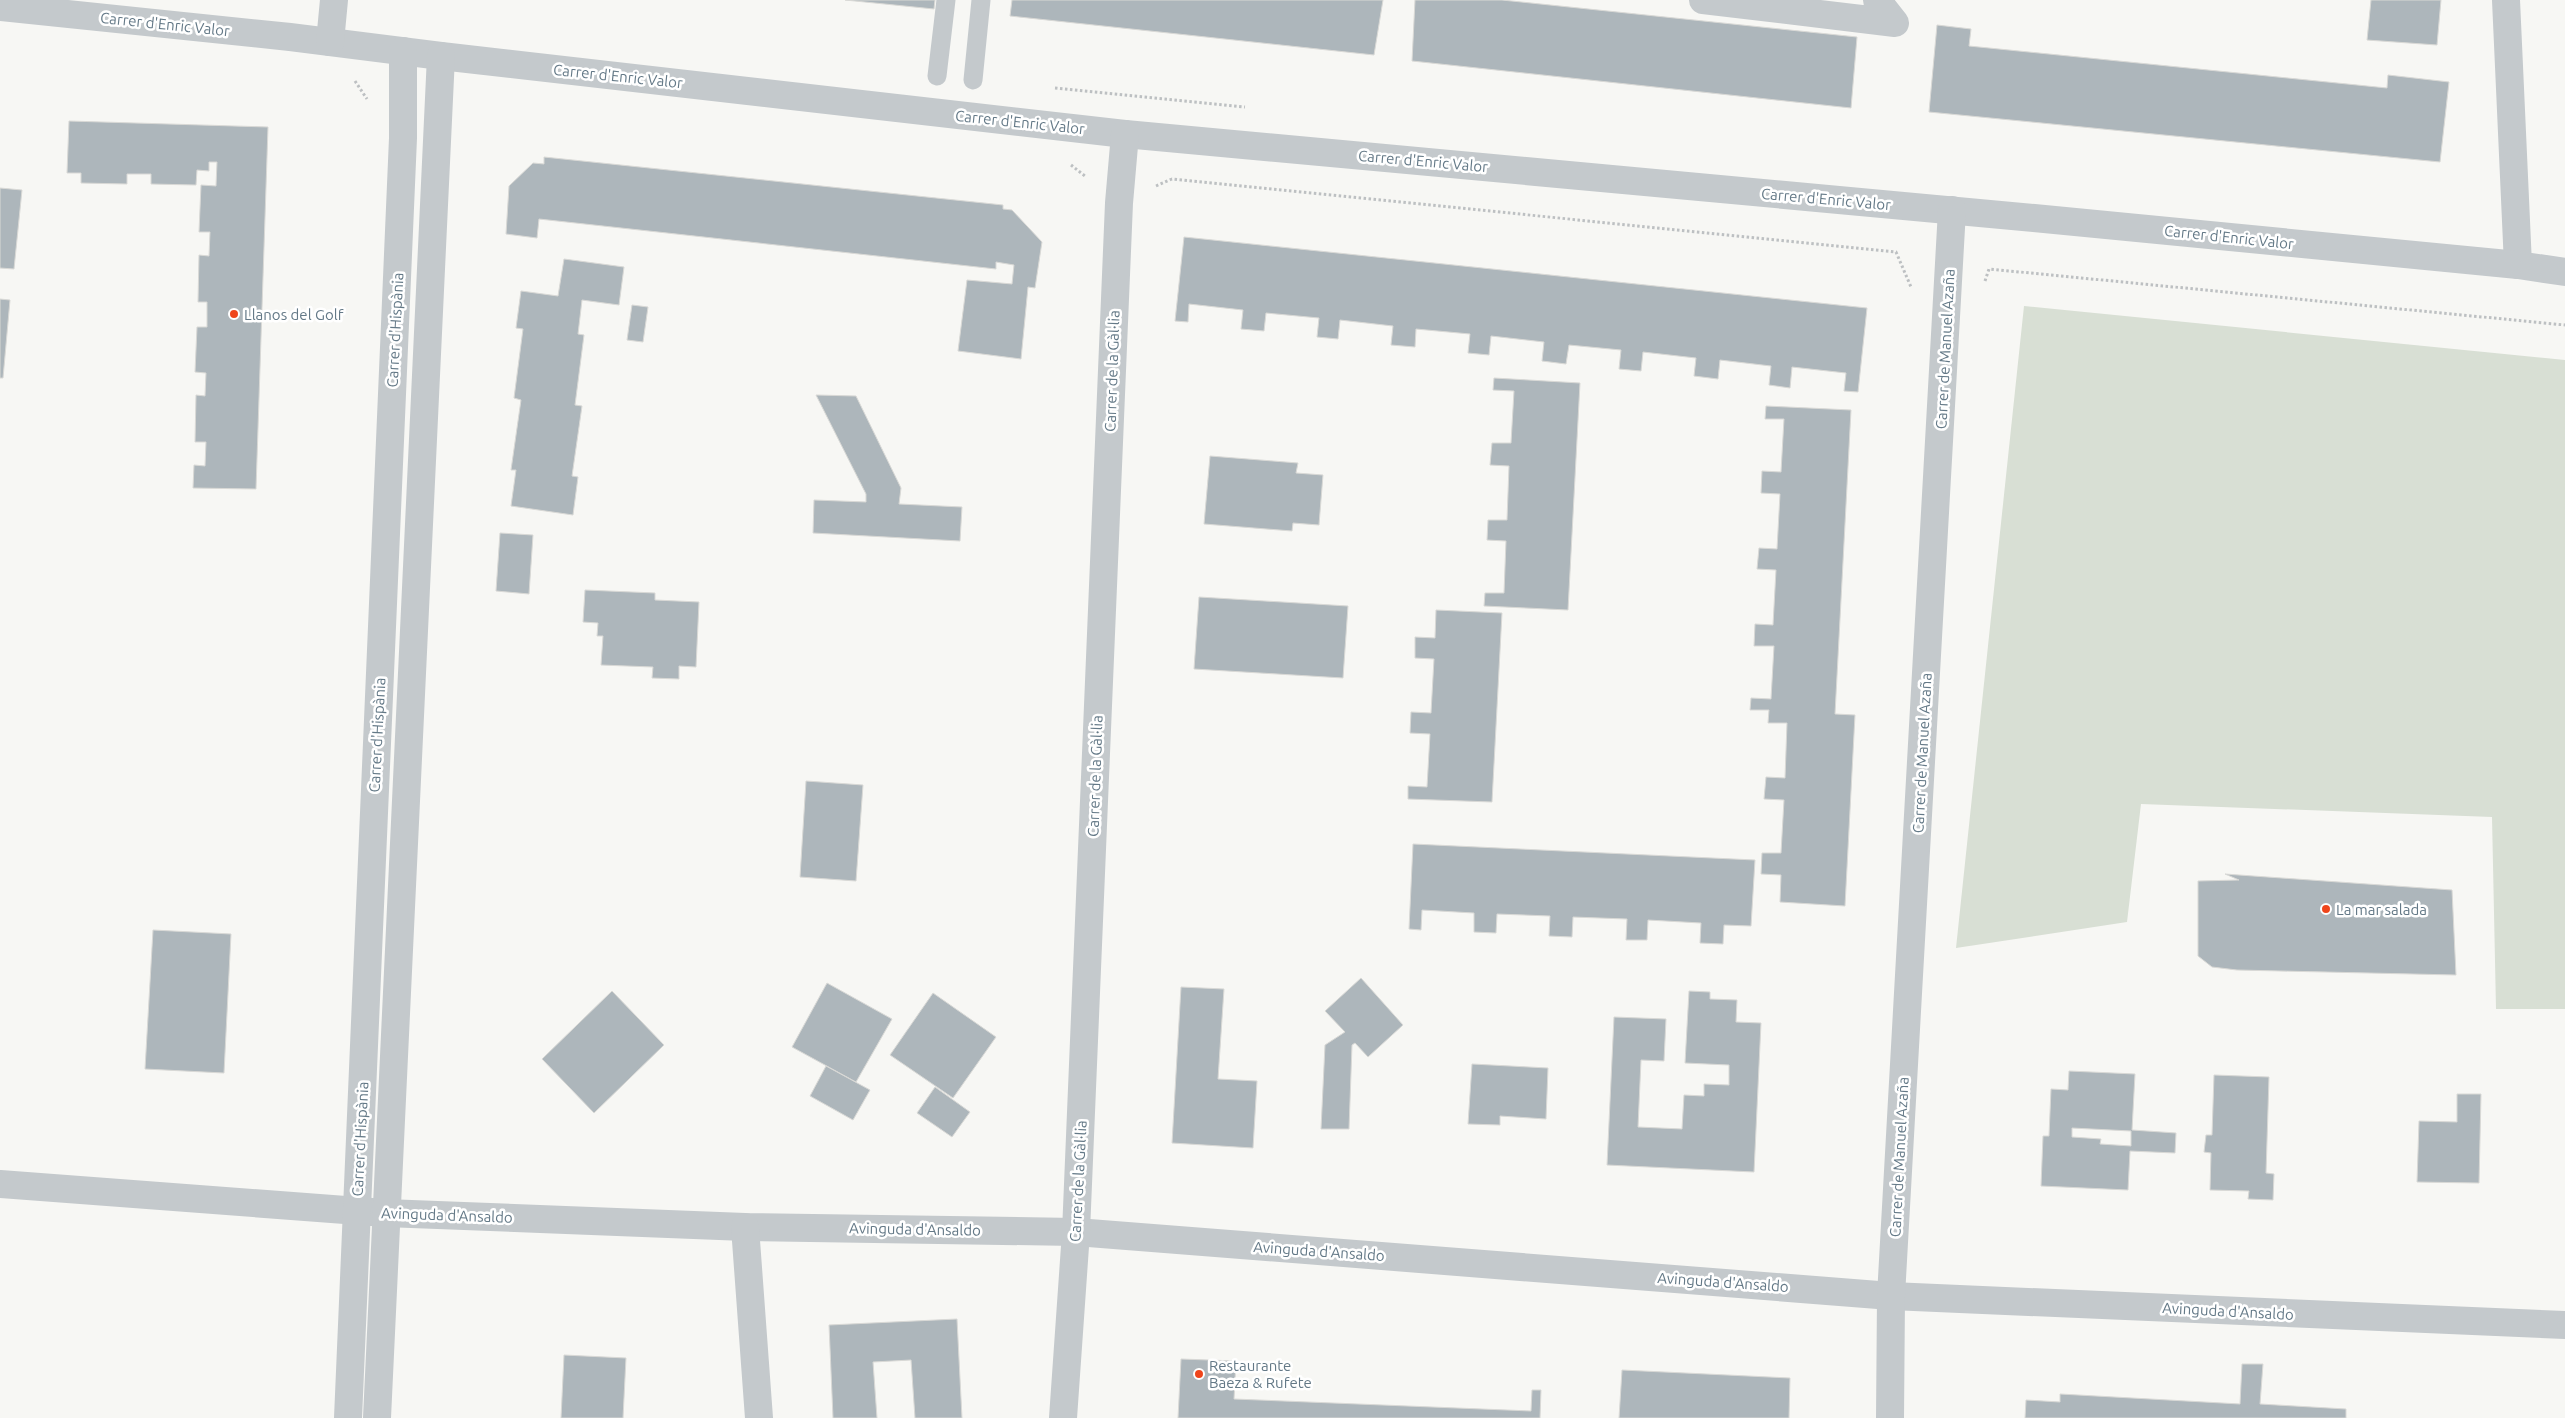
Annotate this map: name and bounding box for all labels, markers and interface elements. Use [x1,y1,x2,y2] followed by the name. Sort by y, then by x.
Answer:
[99,9,231,39] street label: Carrer d'Enric Valor
[552,61,684,91] street label: Carrer d'Enric Valor
[954,107,1086,137] street label: Carrer d'Enric Valor
[1357,147,1489,175] street label: Carrer d'Enric Valor
[1760,185,1892,213] street label: Carrer d'Enric Valor
[2163,222,2295,252] street label: Carrer d'Enric Valor
[1932,268,1958,430] street label: Carrer de Manuel Azaña
[383,272,407,388] street label: Carrer d'Hispània
[244,306,344,323] place label: Llanos del Golf
[228,308,240,320] marker: Llanos del Golf
[1101,310,1123,432] street label: Carrer de la Gàl·lia
[1909,672,1935,834] street label: Carrer de Manuel Azaña
[365,677,389,793] street label: Carrer d'Hispània
[1084,715,1106,837] street label: Carrer de la Gàl·lia
[2336,901,2427,918] place label: La mar salada
[2320,903,2332,915] marker: La mar salada
[1886,1076,1912,1238] street label: Carrer de Manuel Azaña
[348,1081,372,1197] street label: Carrer d'Hispània
[1066,1120,1090,1242] street label: Carrer de la Gàl·lia
[381,1204,513,1226] street label: Avinguda d'Ansaldo
[849,1219,981,1239] street label: Avinguda d'Ansaldo
[1253,1238,1385,1264] street label: Avinguda d'Ansaldo
[1657,1269,1789,1295] street label: Avinguda d'Ansaldo
[2162,1299,2294,1323] street label: Avinguda d'Ansaldo
[1209,1357,1312,1391] place label: Restaurante Baeza & Rufete
[1193,1368,1205,1380] marker: Restaurante Baeza & Rufete

